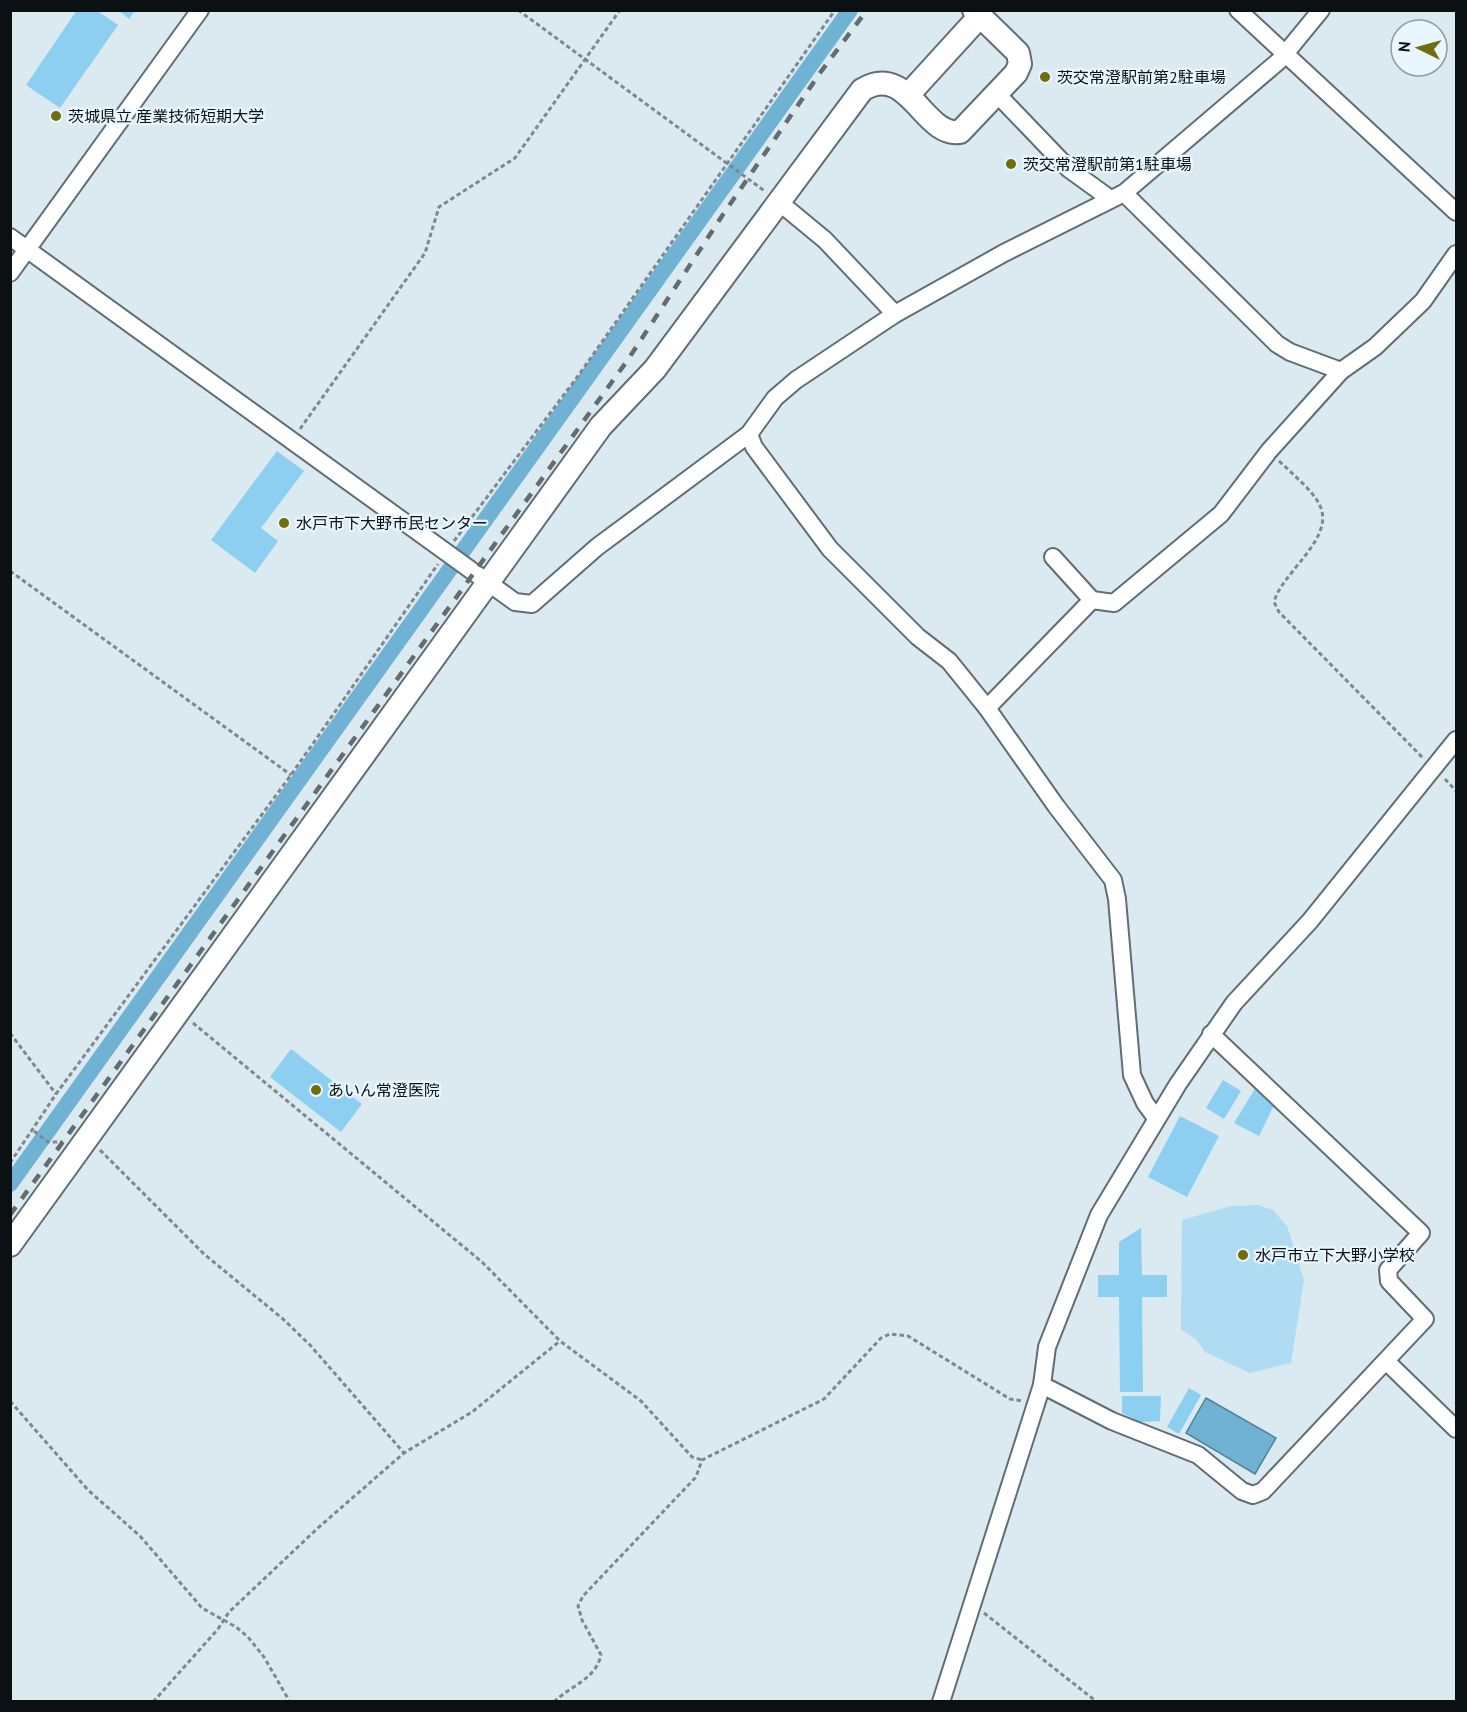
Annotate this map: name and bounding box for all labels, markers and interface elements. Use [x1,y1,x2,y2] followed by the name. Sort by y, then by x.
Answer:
[1389,18,1449,78] north arrow
[1394,41,1414,53] text: N
[1057,67,1226,87] place label: 茨交常澄駅前第2駐車場
[1038,70,1052,84] marker: 茨交常澄駅前第2駐車場
[68,106,264,126] place label: 茨城県立 産業技術短期大学
[49,109,63,123] marker: 茨城県立 産業技術短期大学
[1023,154,1192,174] place label: 茨交常澄駅前第1駐車場
[1004,157,1018,171] marker: 茨交常澄駅前第1駐車場
[296,513,488,533] place label: 水戸市下大野市民センター
[277,516,291,530] marker: 水戸市下大野市民センター
[328,1080,440,1100] place label: あいん常澄医院
[309,1083,323,1097] marker: あいん常澄医院
[1255,1245,1415,1265] place label: 水戸市立下大野小学校
[1236,1248,1250,1262] marker: 水戸市立下大野小学校

